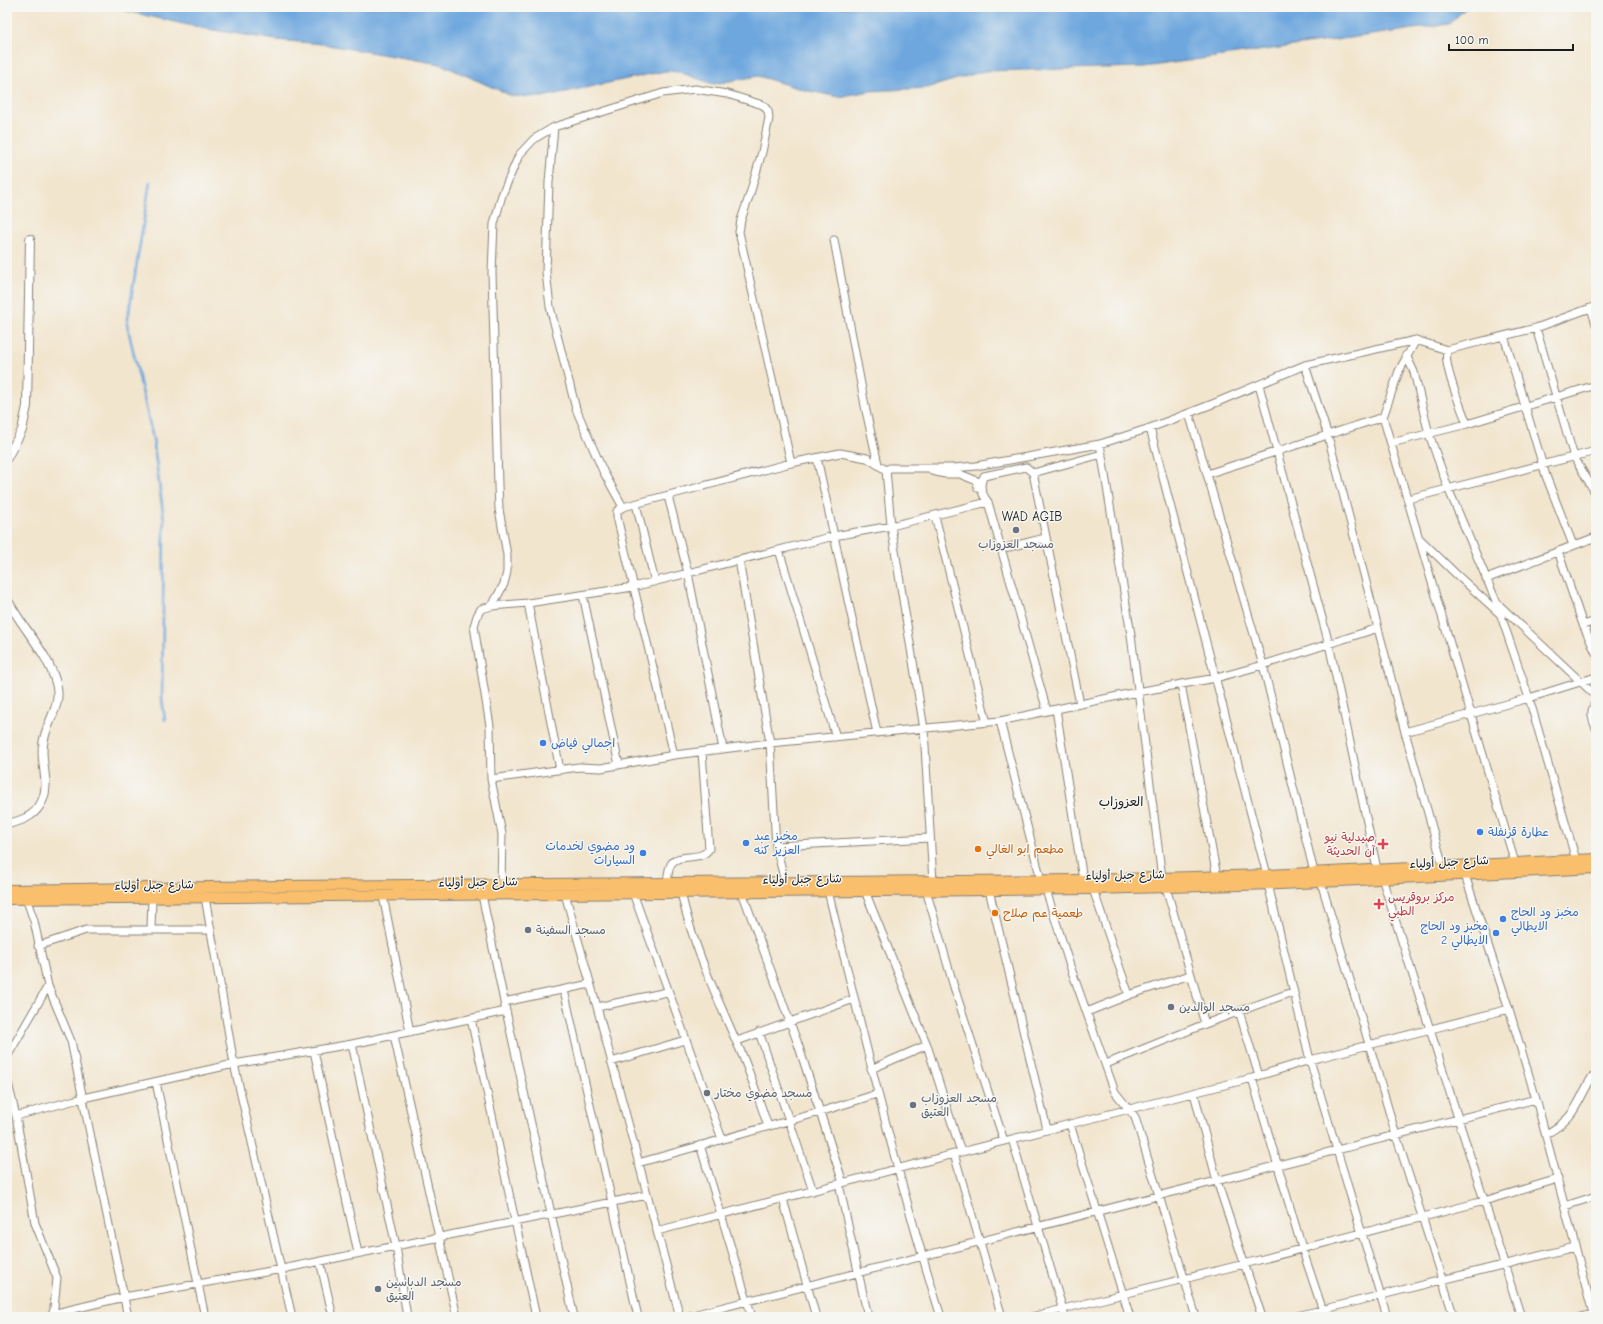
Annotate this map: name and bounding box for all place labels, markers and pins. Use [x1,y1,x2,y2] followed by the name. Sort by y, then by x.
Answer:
[1011,525,1021,535] marker: مسجد العزوزاب
[978,537,1054,552] place label: مسجد العزوزاب
[551,736,615,754] place label: اجمالي فياض
[538,738,548,748] marker: اجمالي فياض
[1488,825,1549,839] place label: عطارة قرنفلة
[1475,827,1485,837] marker: عطارة قرنفلة
[754,829,800,857] place label: مخبز عبد العزيز كنه
[1324,830,1376,858] place label: صيدلية نيو آن الحديثة
[741,838,751,848] marker: مخبز عبد العزيز كنه
[545,839,635,867] place label: ود مضوي لخدمات السيارات
[1378,839,1388,849] marker: صيدلية نيو آن الحديثة
[986,842,1064,860] place label: مطعم ابو الغالي
[973,844,983,854] marker: مطعم ابو الغالي
[638,848,648,858] marker: ود مضوي لخدمات السيارات
[1388,890,1454,922] place label: مركز بروقريس الطبي
[1373,898,1385,910] marker: مركز بروقريس الطبي
[1511,905,1579,937] place label: مخبز ود الحاج الايطالي
[1003,906,1083,922] place label: طعمية عم صلاح
[990,908,1000,918] marker: طعمية عم صلاح
[1498,914,1508,924] marker: مخبز ود الحاج الايطالي
[1420,919,1488,951] place label: مخبز ود الحاج الايطالي 2
[536,923,606,938] place label: مسجد السفينة
[523,925,533,935] marker: مسجد السفينة
[1491,928,1501,938] marker: مخبز ود الحاج الايطالي 2
[1179,1000,1250,1015] place label: مسجد الوالدين
[1166,1002,1176,1012] marker: مسجد الوالدين
[714,1086,812,1102] place label: مسجد مضوي مختار
[702,1088,712,1098] marker: مسجد مضوي مختار
[921,1091,997,1119] place label: مسجد العزوزاب العتيق
[908,1100,918,1110] marker: مسجد العزوزاب العتيق
[386,1275,461,1303] place label: مسجد الدباسين العتيق
[373,1284,383,1294] marker: مسجد الدباسين العتيق

